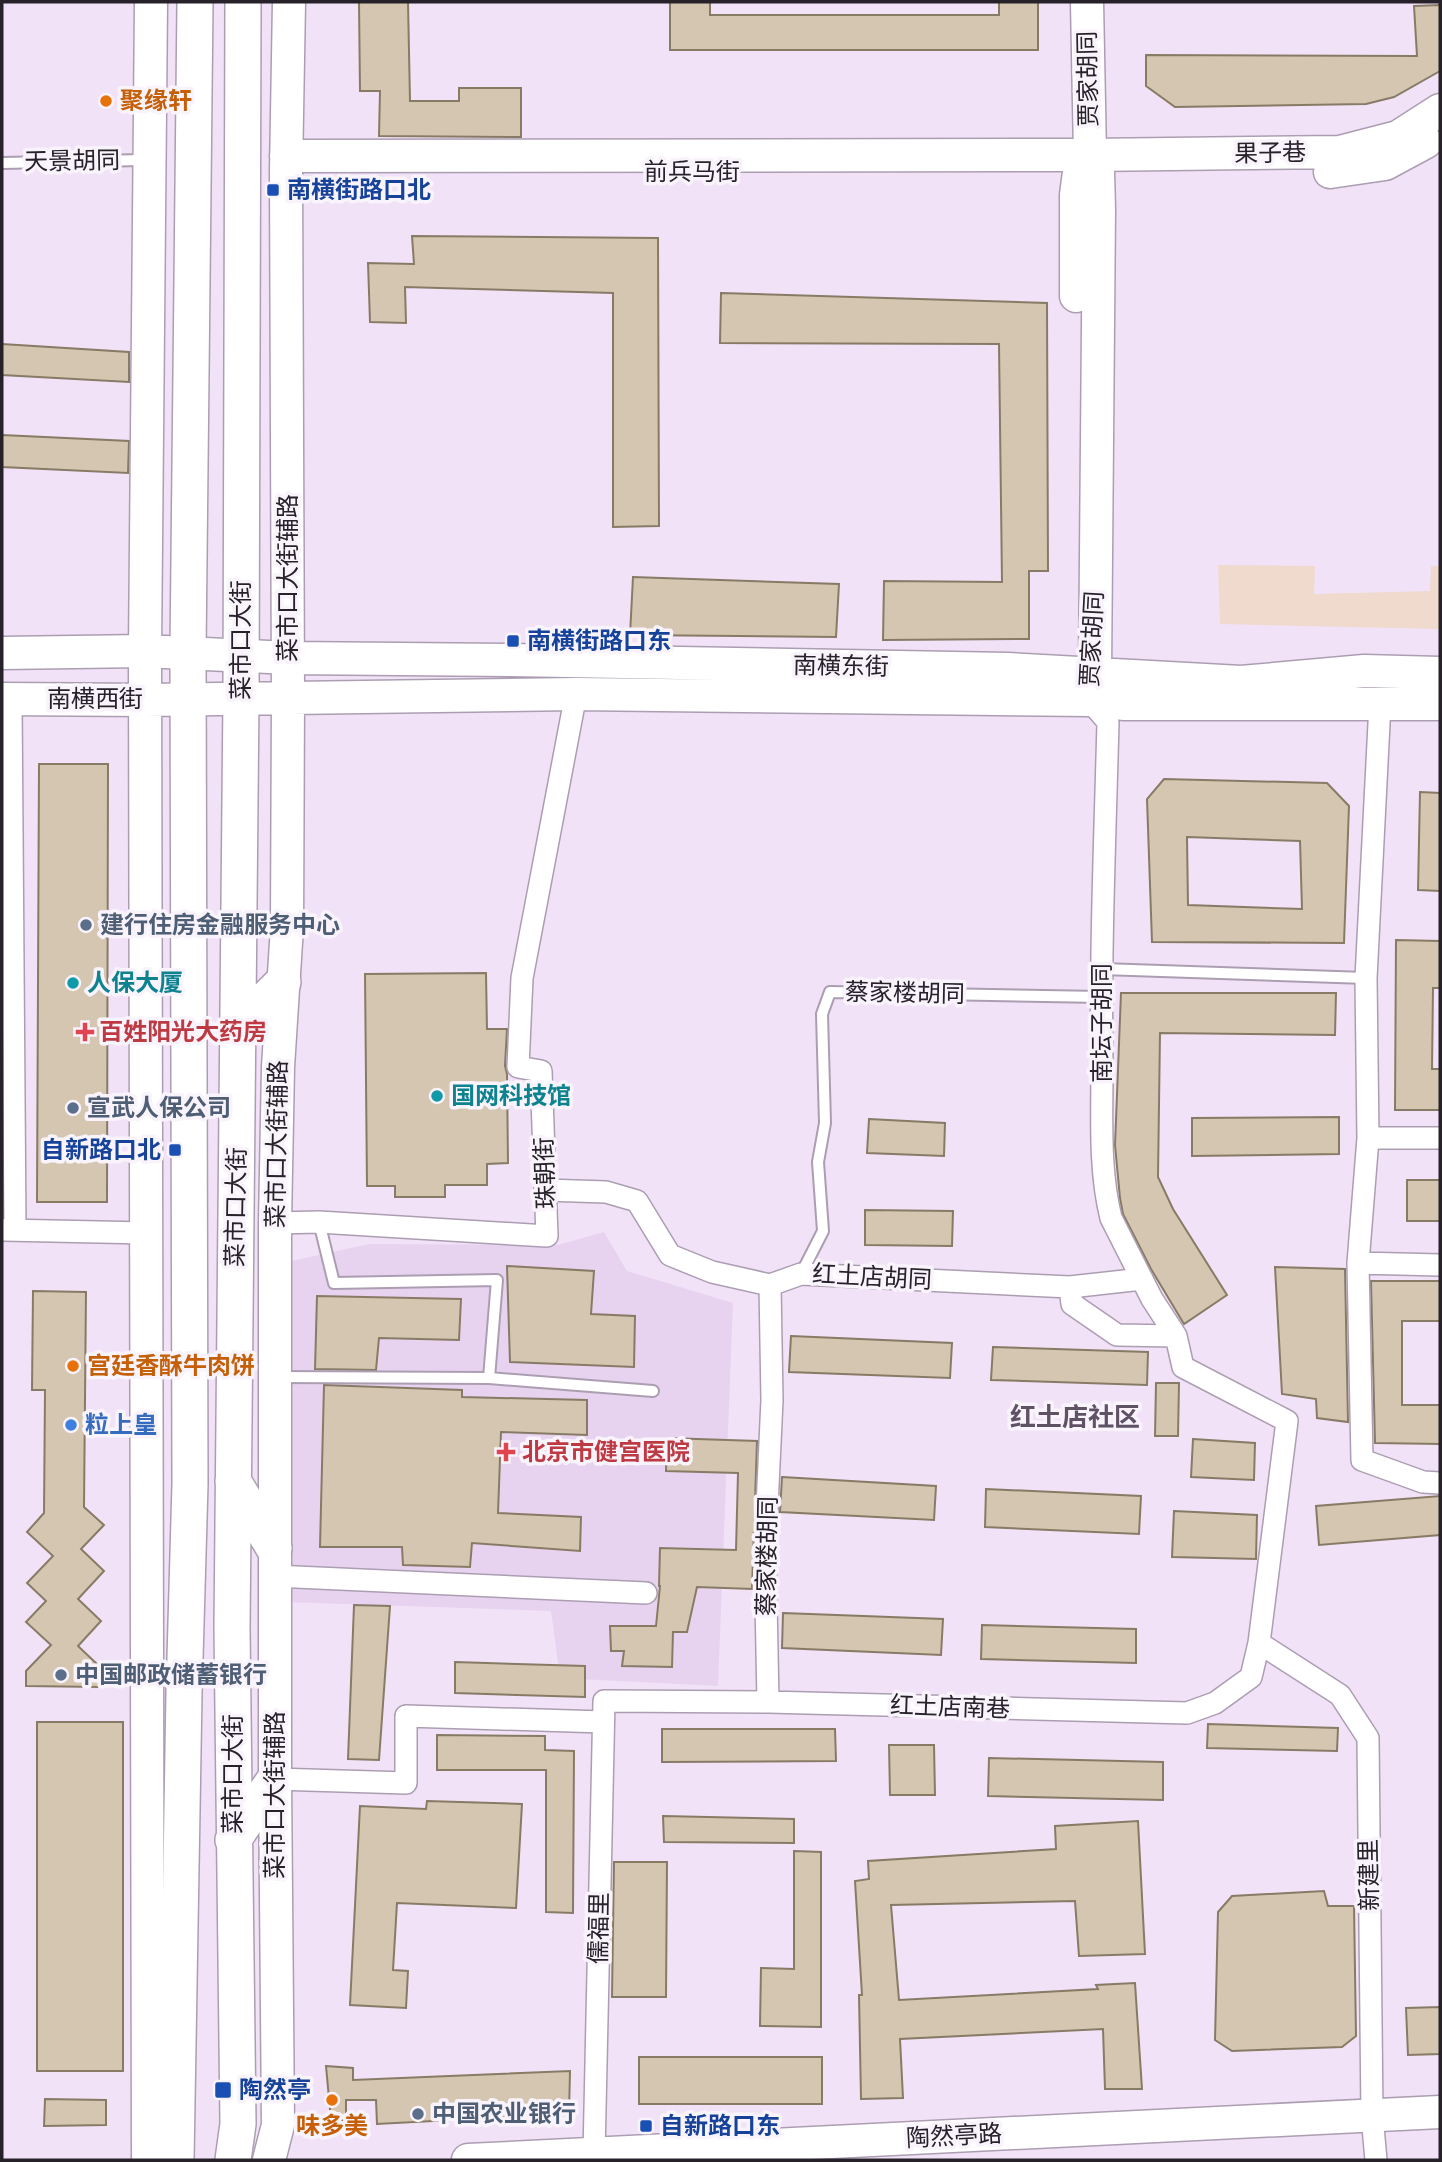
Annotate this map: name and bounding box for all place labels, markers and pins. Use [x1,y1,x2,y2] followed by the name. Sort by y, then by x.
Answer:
[120,85,192,114] place label: 聚缘轩
[98,93,114,109] marker: 聚缘轩
[287,174,431,203] place label: 南横街路口北
[265,182,281,198] marker: 南横街路口北
[527,625,671,654] place label: 南横街路口东
[505,633,521,649] marker: 南横街路口东
[100,909,340,938] place label: 建行住房金融服务中心
[78,917,94,933] marker: 建行住房金融服务中心
[87,967,183,996] place label: 人保大厦
[65,975,81,991] marker: 人保大厦
[99,1016,267,1045] place label: 百姓阳光大药房
[77,1024,93,1040] marker: 百姓阳光大药房
[451,1080,571,1109] place label: 国网科技馆
[429,1088,445,1104] marker: 国网科技馆
[87,1092,231,1121] place label: 宣武人保公司
[65,1100,81,1116] marker: 宣武人保公司
[41,1134,161,1163] place label: 自新路口北
[167,1142,183,1158] marker: 自新路口北
[87,1350,255,1379] place label: 宫廷香酥牛肉饼
[65,1358,81,1374] marker: 宫廷香酥牛肉饼
[85,1409,157,1438] place label: 粒上皇
[63,1417,79,1433] marker: 粒上皇
[522,1436,690,1465] place label: 北京市健宫医院
[496,1442,516,1462] marker: 北京市健宫医院
[75,1659,267,1688] place label: 中国邮政储蓄银行
[53,1667,69,1683] marker: 中国邮政储蓄银行
[239,2074,311,2103] place label: 陶然亭
[213,2080,233,2100] marker: 陶然亭
[324,2092,340,2108] marker: 味多美
[432,2098,576,2127] place label: 中国农业银行
[410,2106,426,2122] marker: 中国农业银行
[296,2110,368,2139] place label: 味多美
[660,2110,780,2139] place label: 自新路口东
[638,2118,654,2134] marker: 自新路口东

